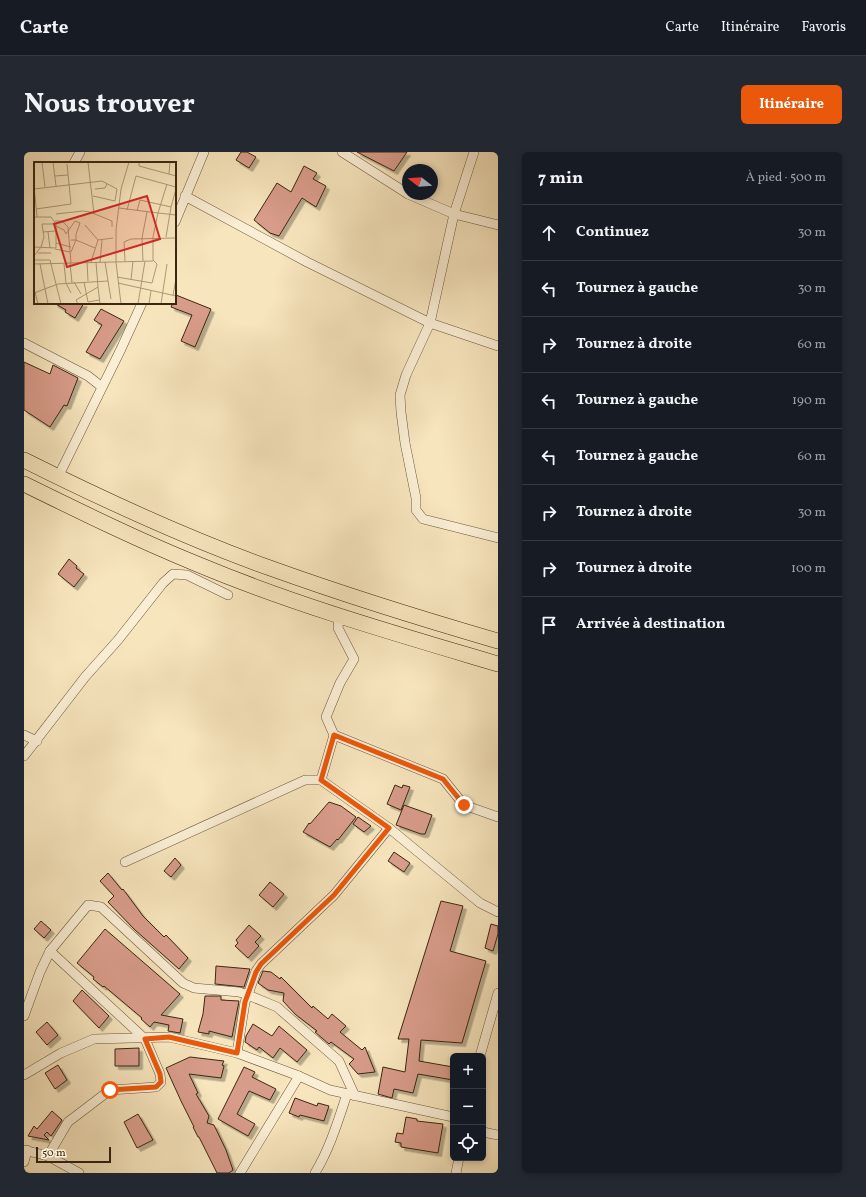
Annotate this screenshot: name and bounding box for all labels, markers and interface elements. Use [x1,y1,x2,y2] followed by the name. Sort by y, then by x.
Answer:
[20,15,68,41] text: Carte
[665,18,699,37] text: Carte
[721,18,780,37] text: Itinéraire
[802,18,846,37] text: Favoris
[24,85,195,124] text: Nous trouver
[741,85,842,124] button: Itinéraire
[34,162,176,304] inset map
[402,164,438,200] north arrow
[538,167,583,190] text: 7 min
[746,169,826,187] text: À pied · 500 m
[538,222,560,244] icon: ahead
[576,222,649,243] text: Continuez
[798,224,826,242] text: 30 m
[538,278,560,300] icon: left
[576,278,698,299] text: Tournez à gauche
[798,280,826,298] text: 30 m
[538,334,560,356] icon: right
[576,334,692,355] text: Tournez à droite
[798,336,826,354] text: 60 m
[538,390,560,412] icon: left
[576,390,698,411] text: Tournez à gauche
[792,392,826,410] text: 190 m
[538,446,560,468] icon: left
[576,446,698,467] text: Tournez à gauche
[798,448,826,466] text: 60 m
[538,502,560,524] icon: right
[576,502,692,523] text: Tournez à droite
[798,504,826,522] text: 30 m
[538,558,560,580] icon: right
[576,558,692,579] text: Tournez à droite
[791,560,826,578] text: 100 m
[538,614,560,636] icon: arrive
[576,614,725,635] text: Arrivée à destination
[455,796,473,814] route end
[450,1053,486,1161] map controls
[450,1053,486,1089] button: +
[101,1081,119,1099] route start
[450,1089,486,1125] button: −
[450,1125,486,1161] button: locate
[36,1145,111,1164] scale bar
[42,1146,66,1161] text: 50 m

